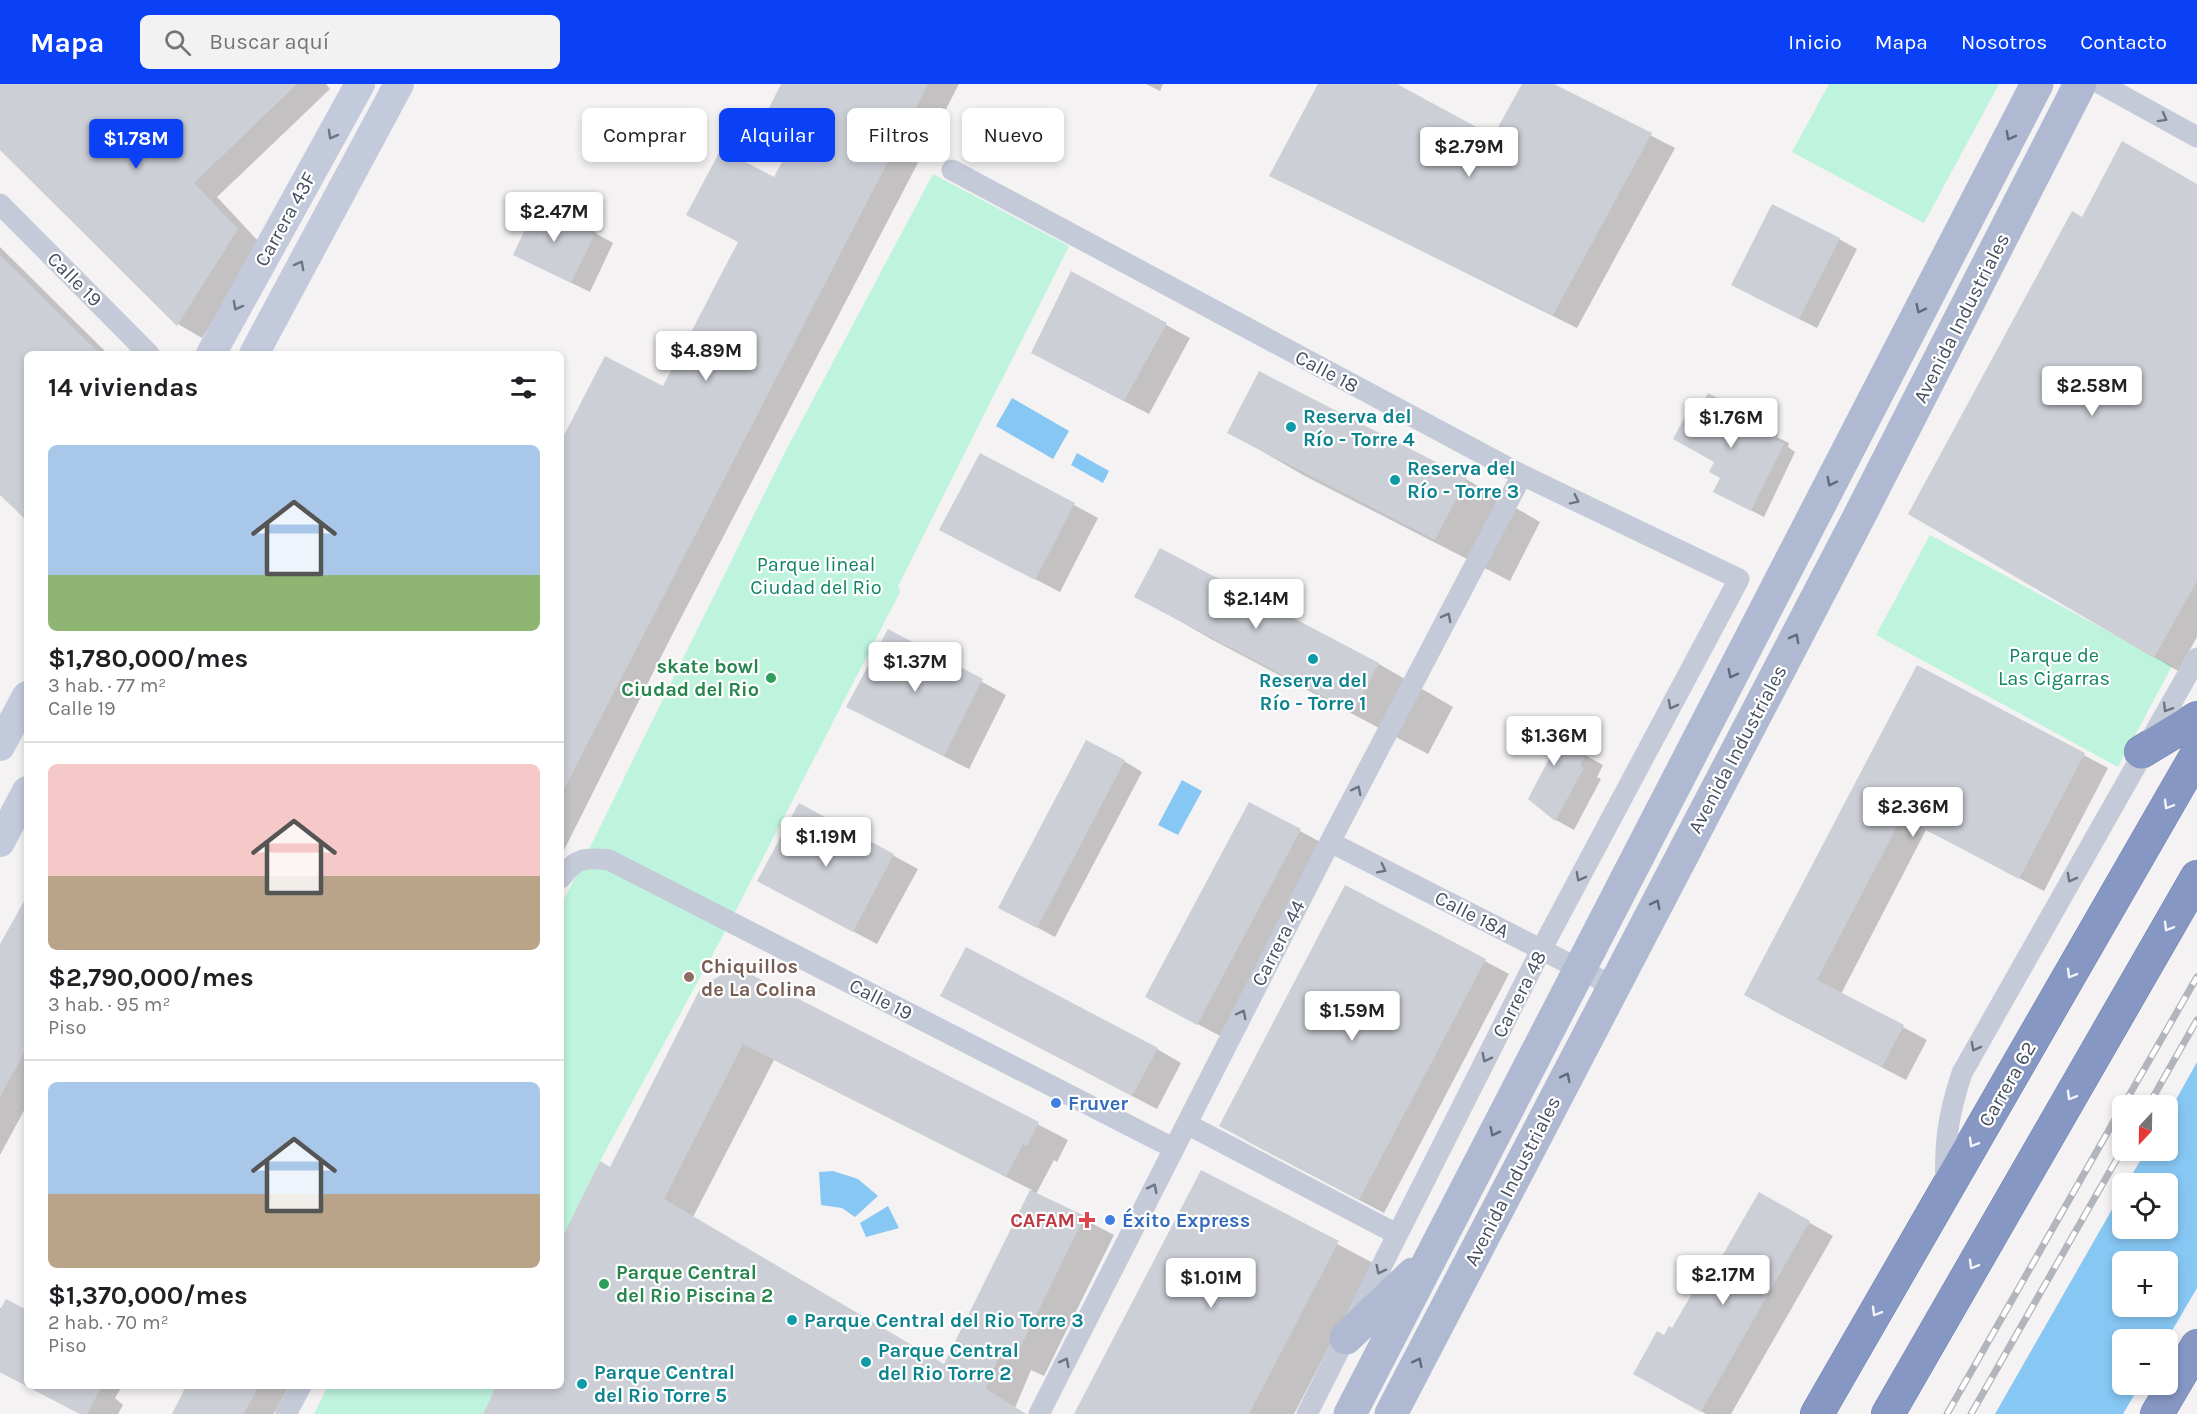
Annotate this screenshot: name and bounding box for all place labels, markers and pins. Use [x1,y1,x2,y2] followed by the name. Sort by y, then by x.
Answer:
[87,119,185,170] pin: $1.78M
[1420,127,1518,178] pin: $2.79M
[505,192,603,243] pin: $2.47M
[657,331,755,382] pin: $4.89M
[2043,366,2141,417] pin: $2.58M
[1682,398,1780,449] pin: $1.76M
[1303,405,1415,451] place label: Reserva del Río - Torre 4
[1284,420,1298,434] marker: Reserva del Río - Torre 4
[1407,457,1519,503] place label: Reserva del Río - Torre 3
[1388,473,1402,487] marker: Reserva del Río - Torre 3
[1207,579,1305,630] pin: $2.14M
[866,642,964,693] pin: $1.37M
[1306,652,1320,666] marker: Reserva del Río - Torre 1
[621,655,759,701] place label: skate bowl Ciudad del Rio
[1259,669,1367,715] place label: Reserva del Río - Torre 1
[764,671,778,685] marker: skate bowl Ciudad del Rio
[1505,716,1603,767] pin: $1.36M
[1864,787,1962,838] pin: $2.36M
[777,817,875,868] pin: $1.19M
[701,955,816,1001] place label: Chiquillos de La Colina
[682,970,696,984] marker: Chiquillos de La Colina
[1303,991,1401,1042] pin: $1.59M
[1068,1092,1128,1115] place label: Fruver
[1049,1096,1063,1110] marker: Fruver
[1122,1207,1250,1232] place label: Éxito Express
[1010,1209,1075,1232] place label: CAFAM
[1080,1213,1094,1227] marker: CAFAM
[1103,1213,1117,1227] marker: Éxito Express
[1674,1255,1772,1306] pin: $2.17M
[1162,1258,1260,1309] pin: $1.01M
[616,1261,773,1307] place label: Parque Central del Rio Piscina 2
[597,1277,611,1291] marker: Parque Central del Rio Piscina 2
[804,1309,1084,1332] place label: Parque Central del Rio Torre 3
[785,1313,799,1327] marker: Parque Central del Rio Torre 3
[878,1339,1019,1385] place label: Parque Central del Rio Torre 2
[859,1355,873,1369] marker: Parque Central del Rio Torre 2
[594,1361,735,1407] place label: Parque Central del Rio Torre 5
[575,1377,589,1391] marker: Parque Central del Rio Torre 5

